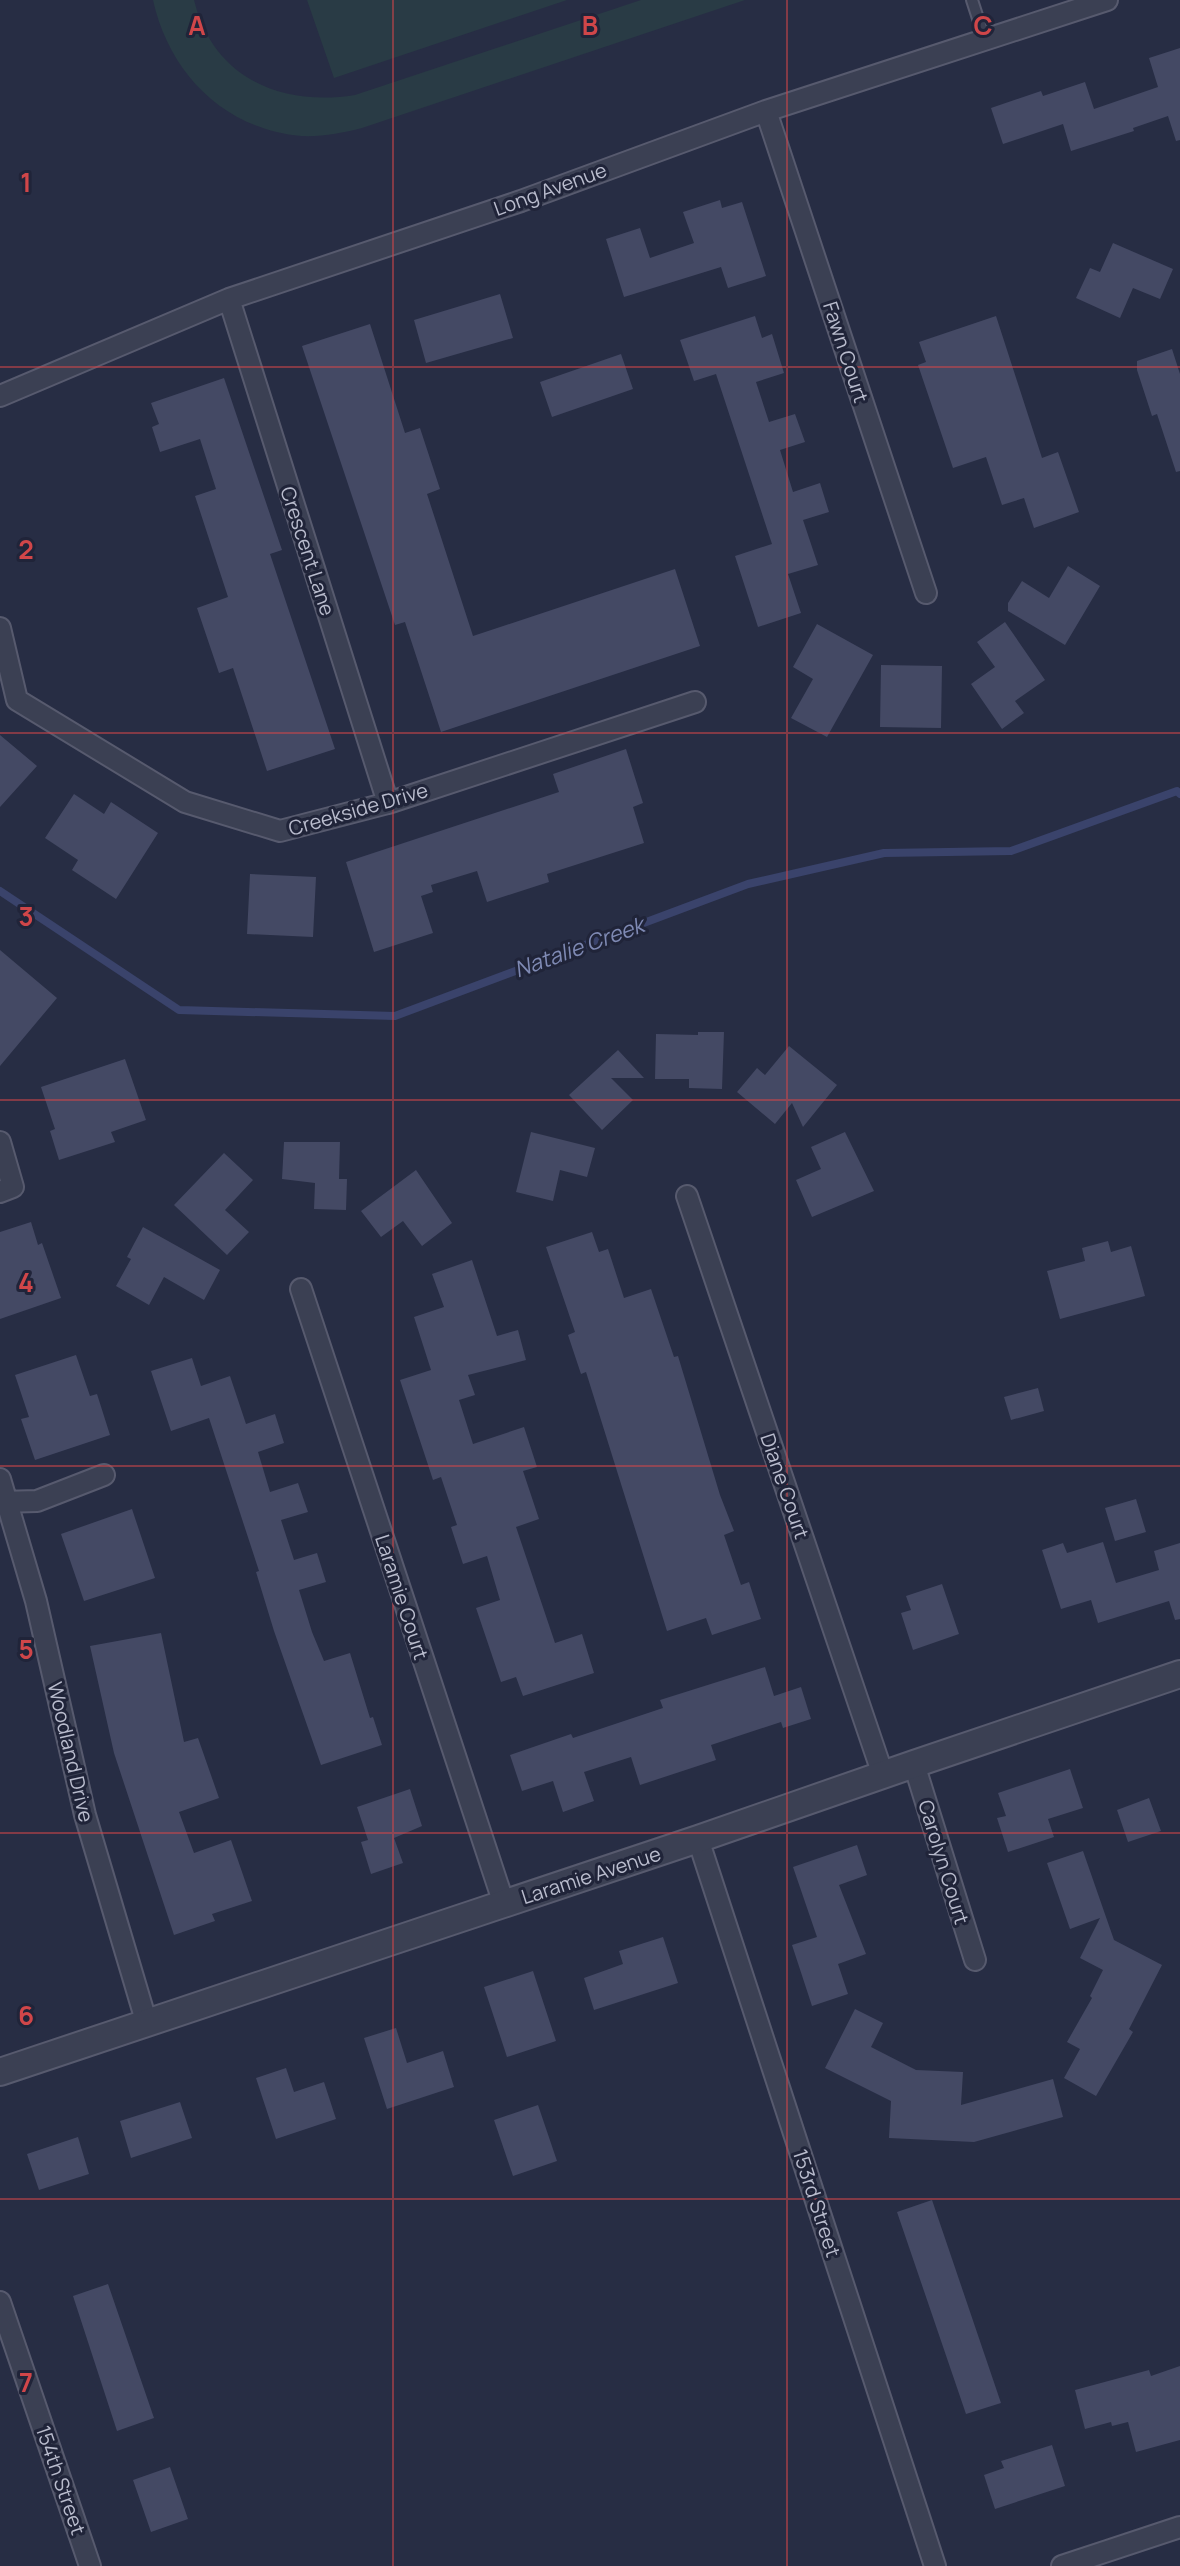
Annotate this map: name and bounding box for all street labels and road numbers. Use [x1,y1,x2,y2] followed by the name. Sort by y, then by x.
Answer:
[490,156,610,222] street label: Long Avenue
[817,298,875,406] street label: Fawn Court
[274,483,342,619] street label: Crescent Lane
[285,776,431,842] street label: Creekside Drive
[754,1430,816,1542] street label: Diane Court
[369,1531,435,1663] street label: Laramie Court
[42,1679,100,1825] street label: Woodland Drive
[912,1797,976,1927] street label: Carolyn Court
[518,1840,664,1910] street label: Laramie Avenue
[787,2146,847,2260] street label: 153rd Street
[30,2422,92,2538] street label: 154th Street

